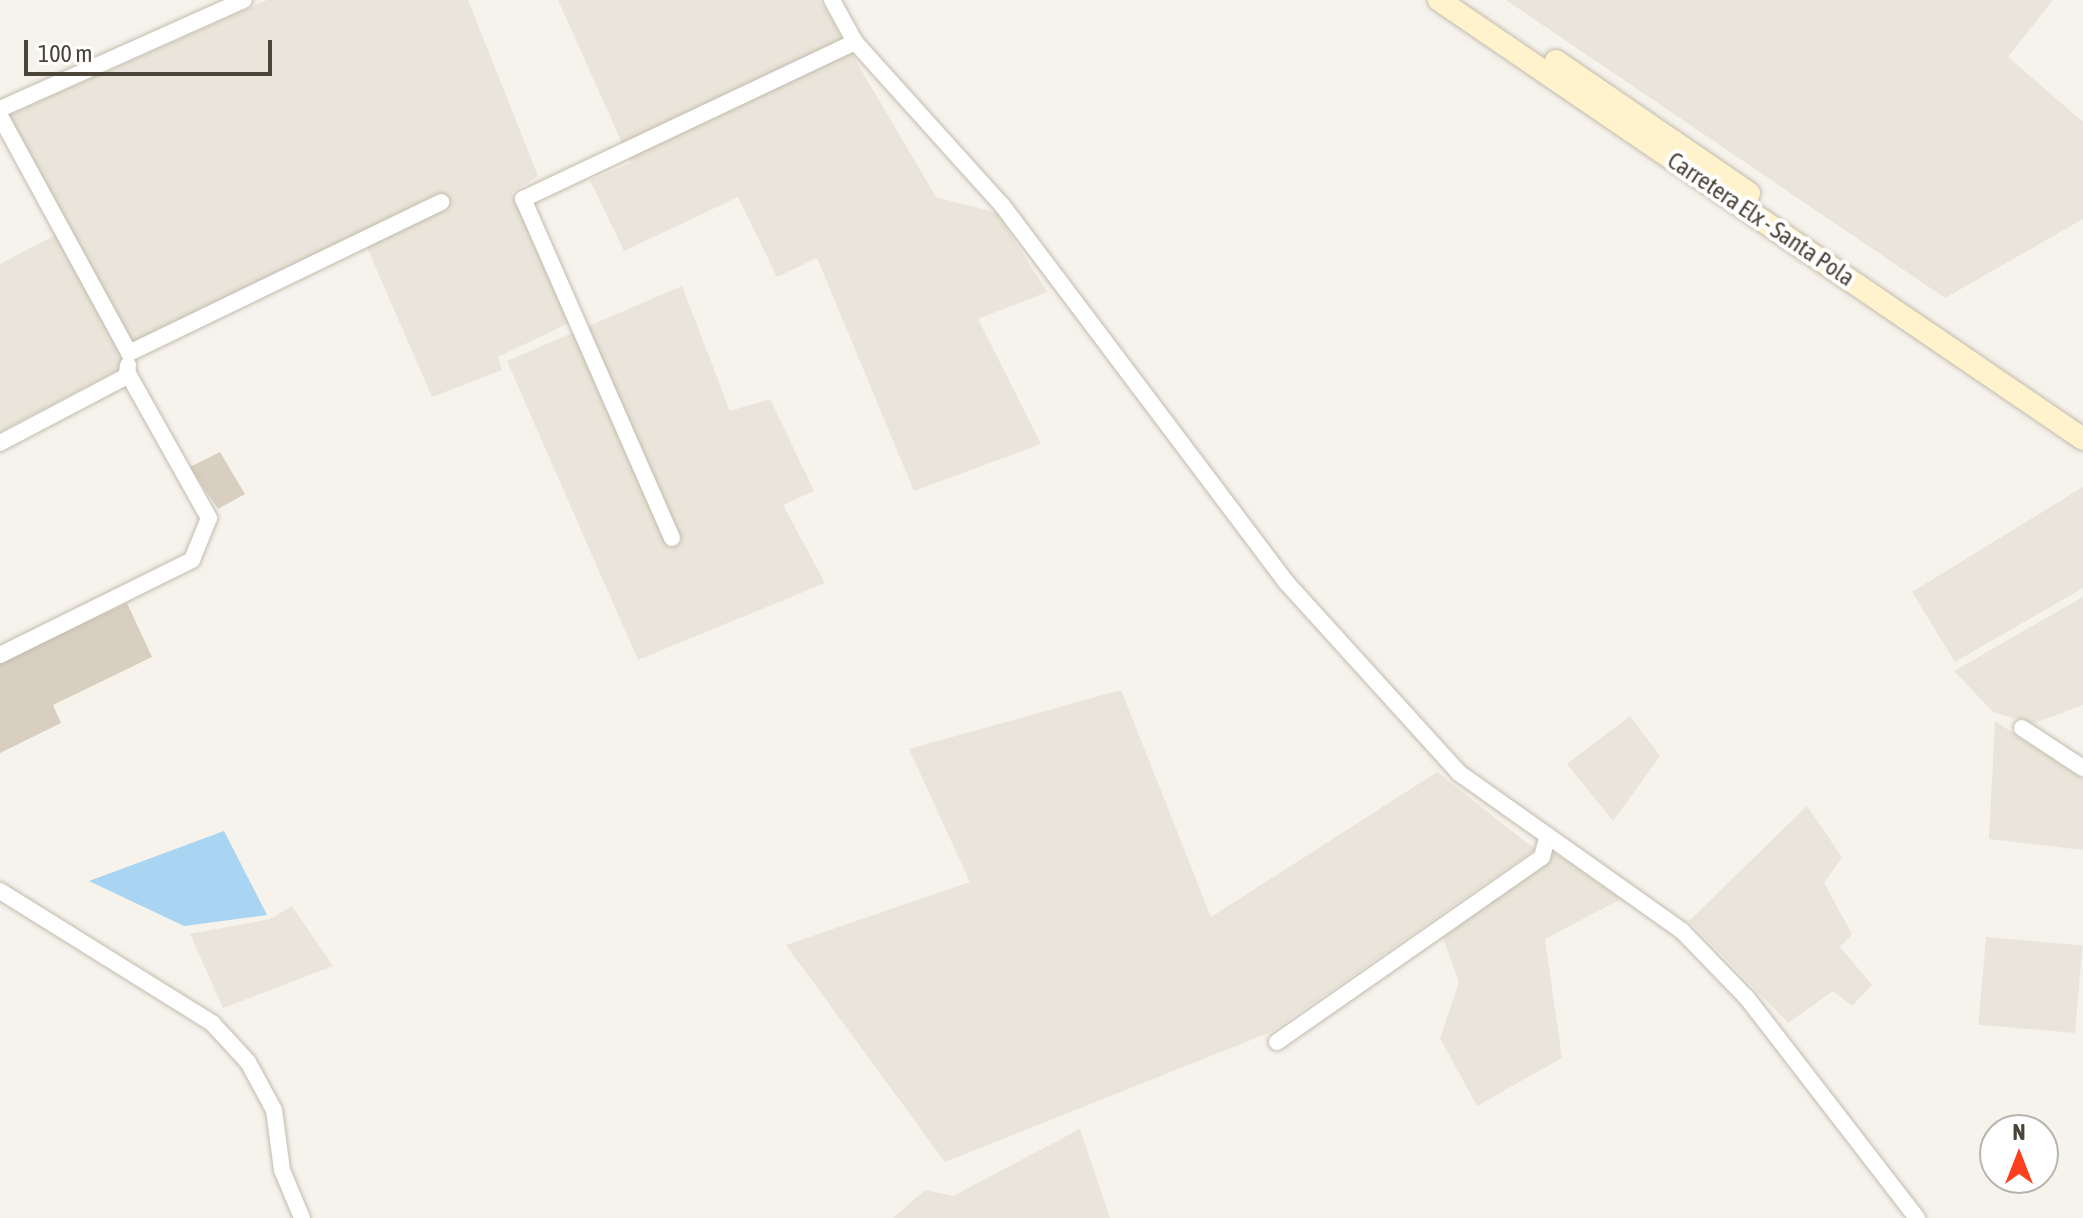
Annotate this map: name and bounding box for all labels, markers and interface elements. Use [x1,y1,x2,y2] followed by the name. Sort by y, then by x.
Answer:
[28,24,276,74] scale bar
[38,40,92,67] text: 100 m
[1662,146,1860,292] street label: Carretera Elx - Santa Pola
[1979,1114,2059,1194] north arrow
[2013,1119,2025,1145] text: N

